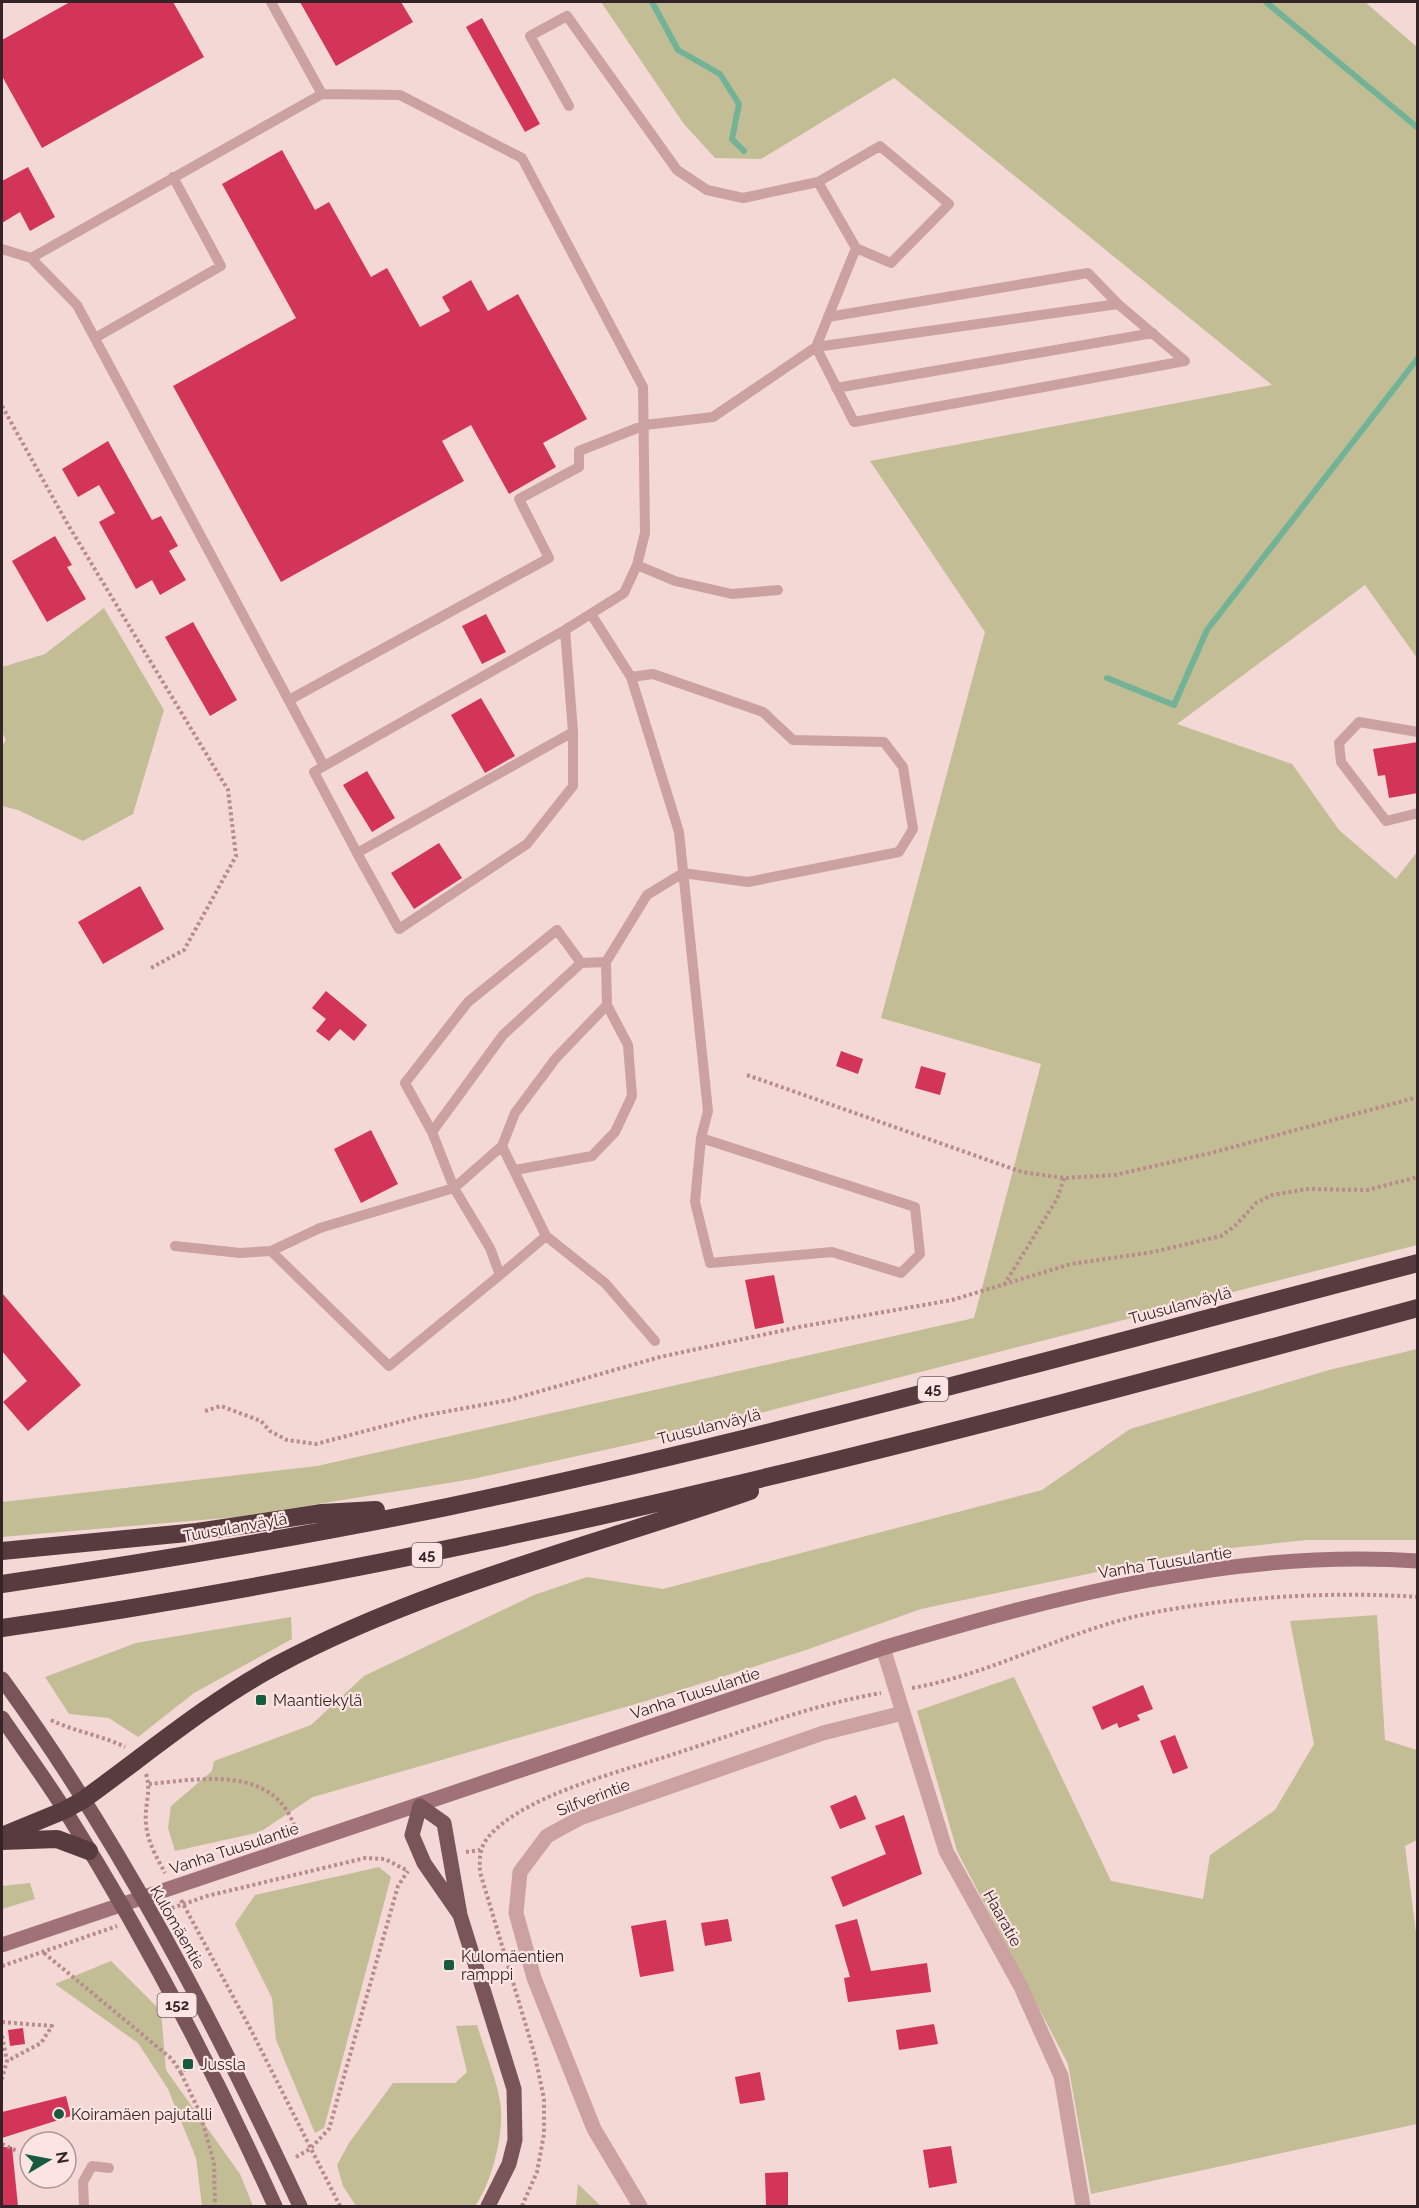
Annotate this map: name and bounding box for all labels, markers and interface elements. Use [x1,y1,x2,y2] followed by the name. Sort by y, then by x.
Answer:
[1127,1283,1234,1328] street label: Tuusulanväylä
[918,1377,948,1401] road number: 45
[656,1405,763,1448] street label: Tuusulanväylä
[182,1509,289,1546] street label: Tuusulanväylä
[412,1543,442,1567] road number: 45
[1097,1543,1233,1582] street label: Vanha Tuusulantie
[628,1664,762,1723] street label: Vanha Tuusulantie
[273,1691,362,1710] place label: Maantiekylä
[254,1693,268,1707] marker: Maantiekylä
[554,1775,633,1820] street label: Silfverintie
[167,1819,301,1878] street label: Vanha Tuusulantie
[146,1882,209,1973] street label: Kulomäentie
[979,1887,1026,1950] street label: Haaratie
[461,1947,564,1984] place label: Kulomäentien ramppi
[442,1958,456,1972] marker: Kulomäentien ramppi
[158,1993,196,2017] road number: 152
[200,2055,246,2074] place label: Jussla
[181,2057,195,2071] marker: Jussla
[71,2105,212,2124] place label: Koiramäen pajutalli
[52,2107,66,2121] marker: Koiramäen pajutalli
[18,2130,78,2190] north arrow
[52,2150,73,2165] text: N

